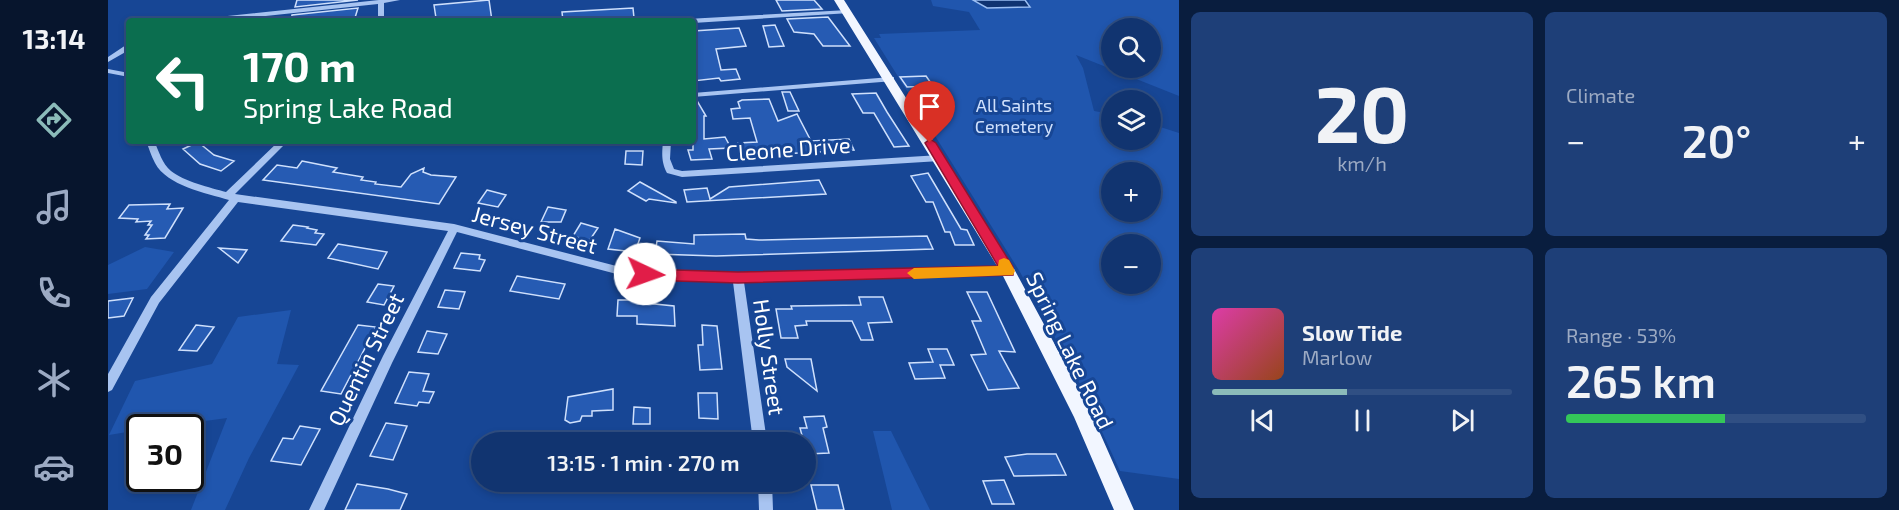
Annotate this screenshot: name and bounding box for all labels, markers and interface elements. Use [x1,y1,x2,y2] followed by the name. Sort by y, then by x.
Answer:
[1101,18,1161,294] map controls
[1101,18,1161,78] button: search
[23,22,85,54] text: 13:14
[243,40,356,90] text: 170 m
[144,42,222,120] icon: left
[1315,65,1409,159] text: 20
[904,81,955,143] pin
[1566,83,1635,107] text: Climate
[913,90,946,123] icon: arrive
[1101,90,1161,150] button: layers
[243,91,453,123] text: Spring Lake Road
[975,94,1054,137] park label: All Saints Cemetery
[33,99,75,141] icon: directions
[1682,113,1751,167] text: 20°
[1566,120,1585,160] text: −
[1848,120,1866,160] text: +
[725,131,851,165] street label: Cleone Drive
[1337,151,1387,175] text: km/h
[1101,162,1161,222] button: +
[33,186,75,228] icon: music
[470,200,600,258] street label: Jersey Street
[1101,234,1161,294] button: −
[613,242,677,306] position arrow
[1022,267,1120,433] street label: Spring Lake Road
[33,272,75,314] icon: phone
[322,288,409,430] street label: Quentin Street
[749,297,791,417] street label: Holly Street
[1302,319,1402,345] text: Slow Tide
[1566,323,1676,347] text: Range · 53%
[1302,345,1372,369] text: Marlow
[1566,353,1716,407] text: 265 km
[33,359,75,401] icon: climate
[1246,404,1279,437] icon: previous
[1346,404,1379,437] icon: pause
[1446,404,1479,437] icon: next
[126,414,204,492] speed limit sign: 30
[33,446,75,488] icon: car
[547,449,740,475] text: 13:15 · 1 min · 270 m

